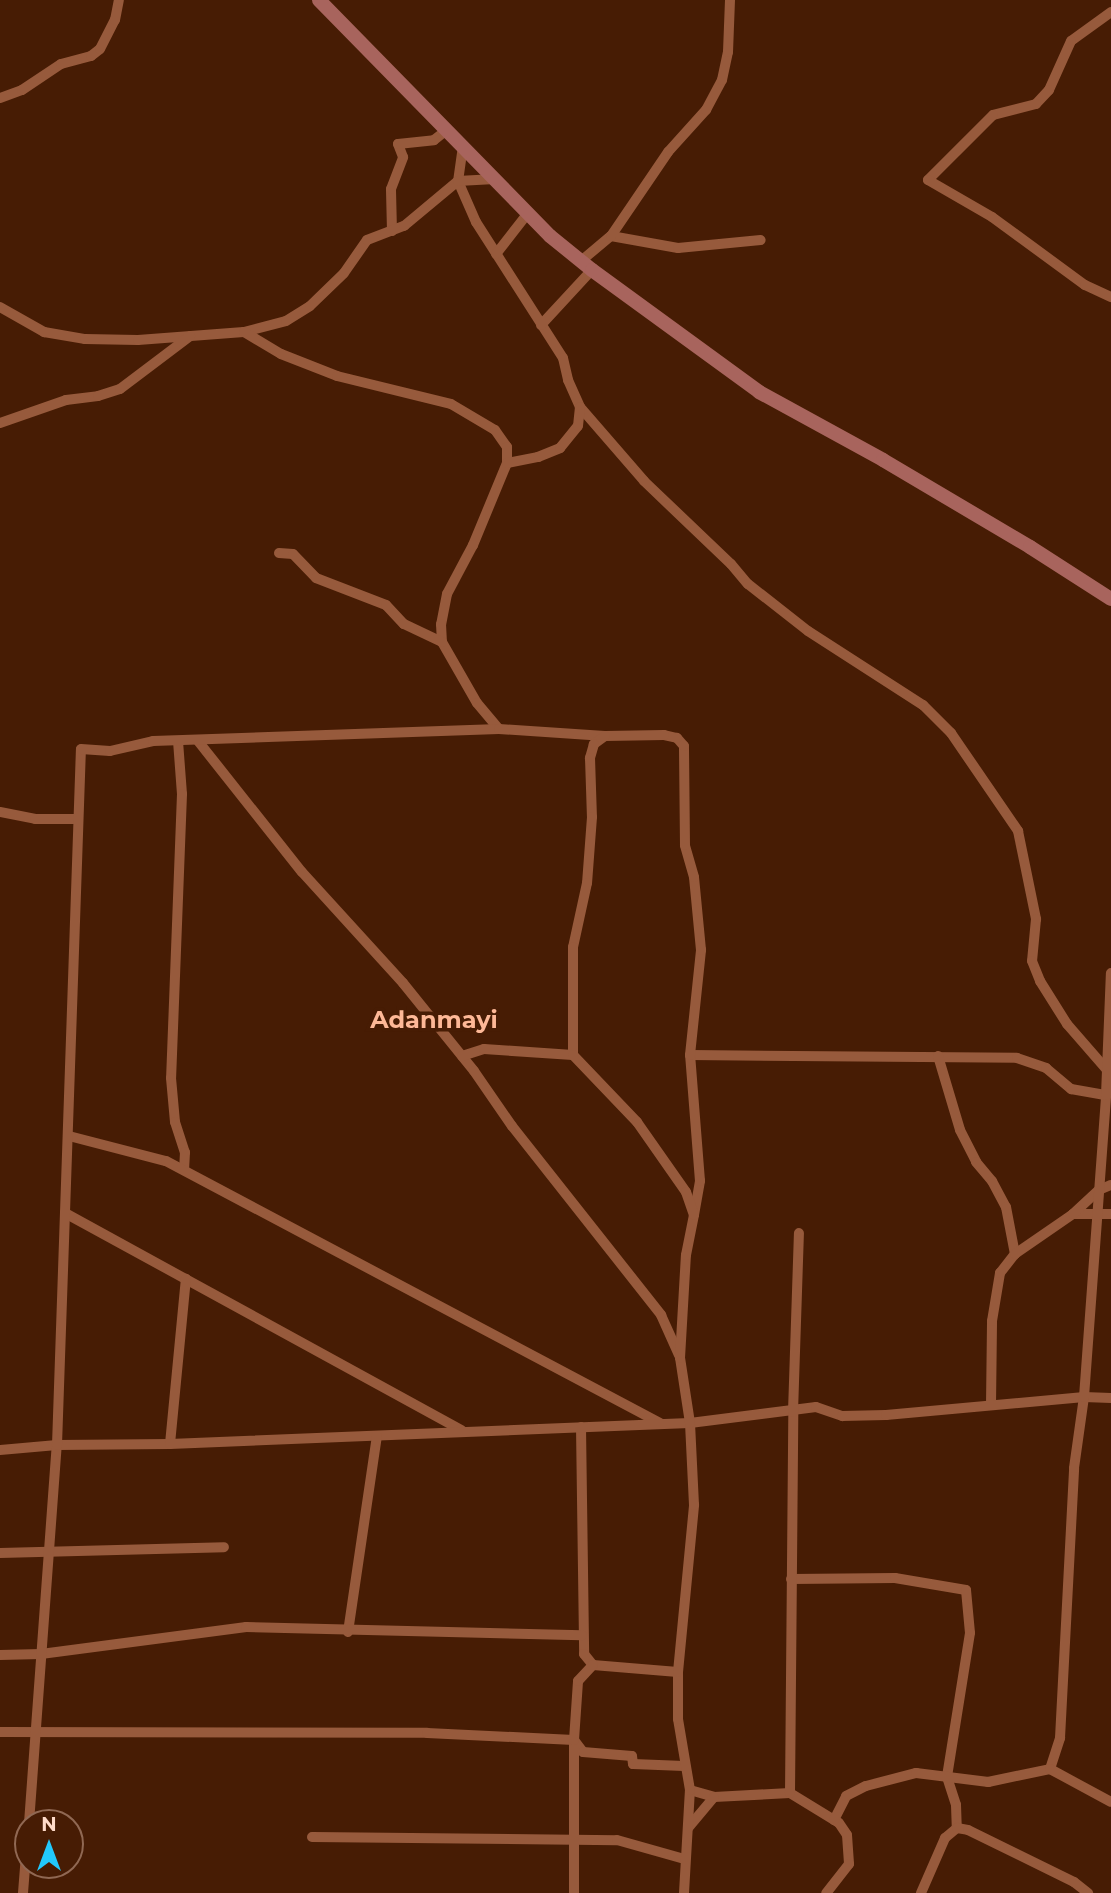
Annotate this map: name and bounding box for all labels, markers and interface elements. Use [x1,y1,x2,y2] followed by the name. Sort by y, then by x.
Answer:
[370,1006,498,1034] district label: Adanmayi
[14,1809,84,1879] north arrow
[41,1813,57,1836] text: N

